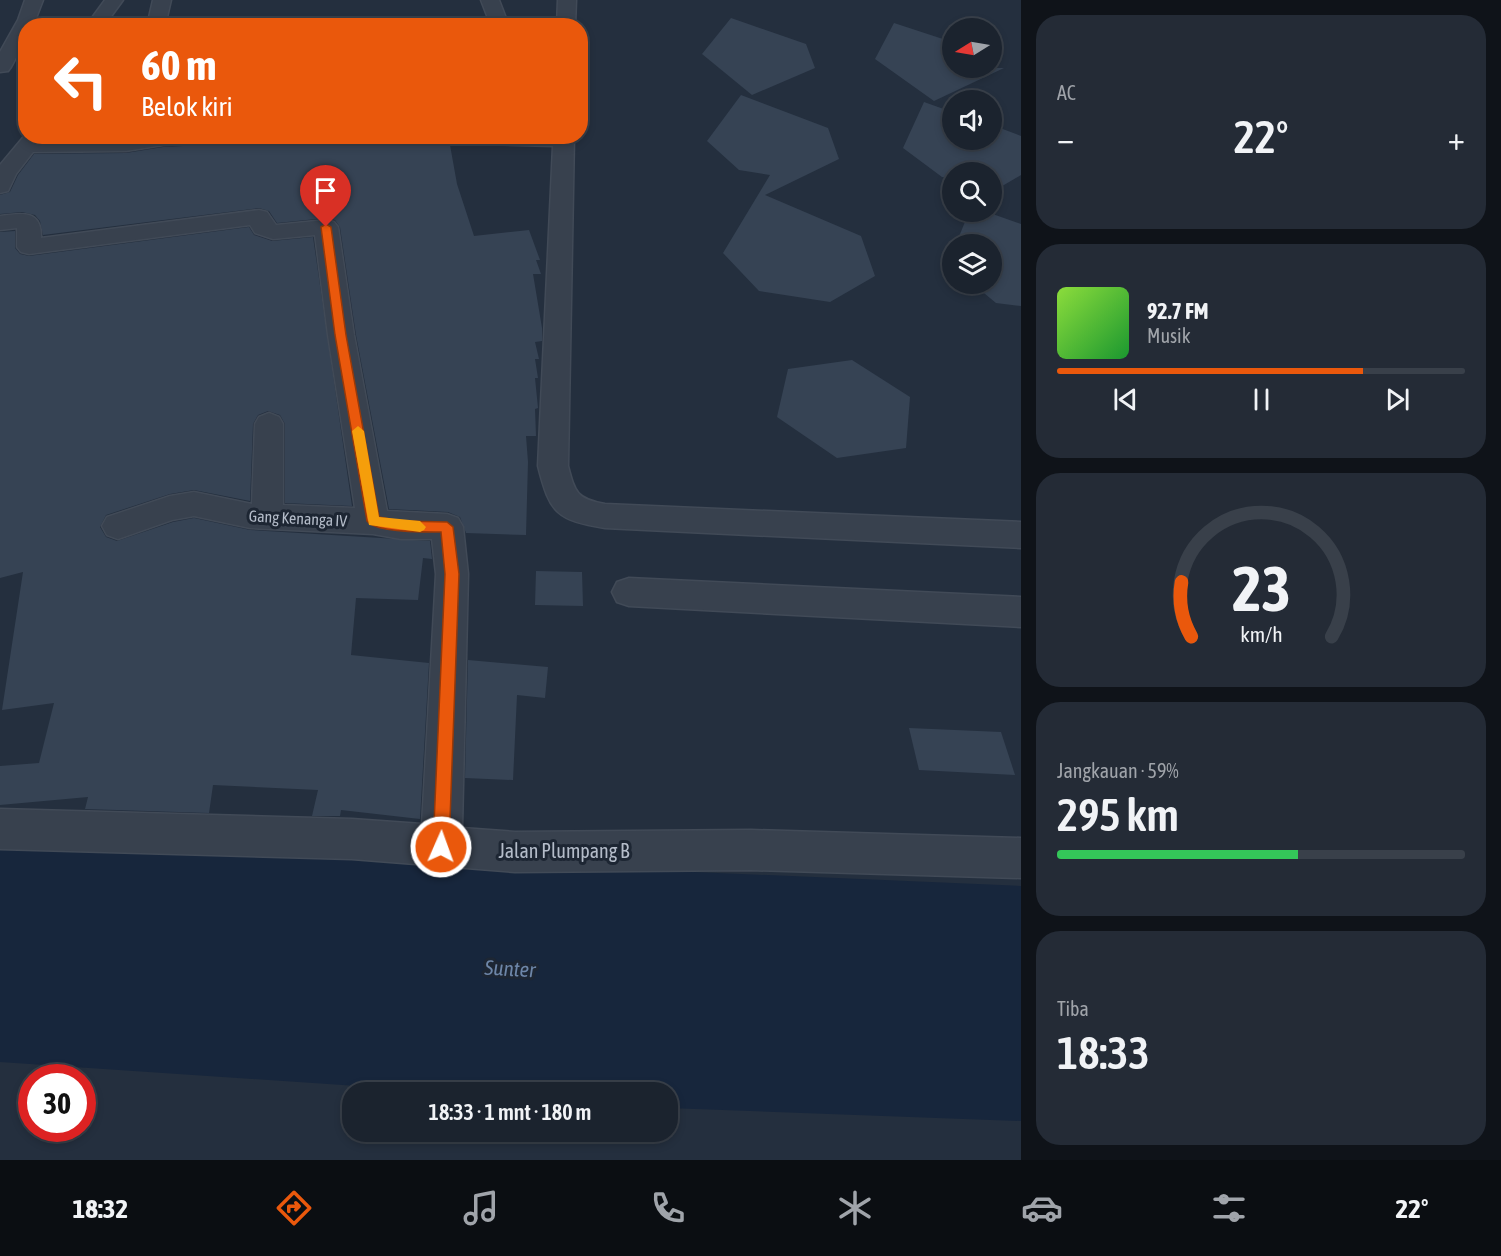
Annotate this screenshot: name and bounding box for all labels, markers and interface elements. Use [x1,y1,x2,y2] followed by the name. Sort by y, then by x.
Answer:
[942,18,1002,78] north arrow
[942,18,1002,294] map controls
[141,41,216,89] text: 60 m
[42,42,120,120] icon: left
[1057,81,1076,104] text: AC
[942,90,1002,150] button: sound
[141,91,233,122] text: Belok kiri
[1234,111,1288,163] text: 22°
[1057,119,1074,157] text: −
[1448,119,1465,157] text: +
[942,162,1002,222] button: search
[300,165,351,227] pin
[309,174,342,207] icon: arrive
[942,234,1002,294] button: layers
[1147,298,1209,324] text: 92.7 FM
[1147,324,1191,347] text: Musik
[1109,383,1142,416] icon: previous
[1245,383,1278,416] icon: pause
[1381,383,1414,416] icon: next
[248,506,348,531] street label: Gang Kenanga IV
[1232,553,1290,624] text: 23
[1240,622,1282,647] text: km/h
[1057,759,1179,782] text: Jangkauan · 59%
[1057,789,1179,841] text: 295 km
[409,815,473,879] position arrow
[498,839,630,862] street label: Jalan Plumpang B
[483,955,537,981] water label: Sunter
[1057,997,1089,1020] text: Tiba
[1057,1027,1150,1079] text: 18:33
[18,1064,96,1142] speed limit sign: 30
[429,1099,591,1125] text: 18:33 · 1 mnt · 180 m
[273,1187,315,1229] icon: directions
[460,1187,502,1229] icon: music
[647,1187,689,1229] icon: phone
[834,1187,876,1229] icon: climate
[1021,1187,1063,1229] icon: car
[1208,1187,1250,1229] icon: filters
[73,1193,128,1224] text: 18:32
[1396,1193,1428,1224] text: 22°

